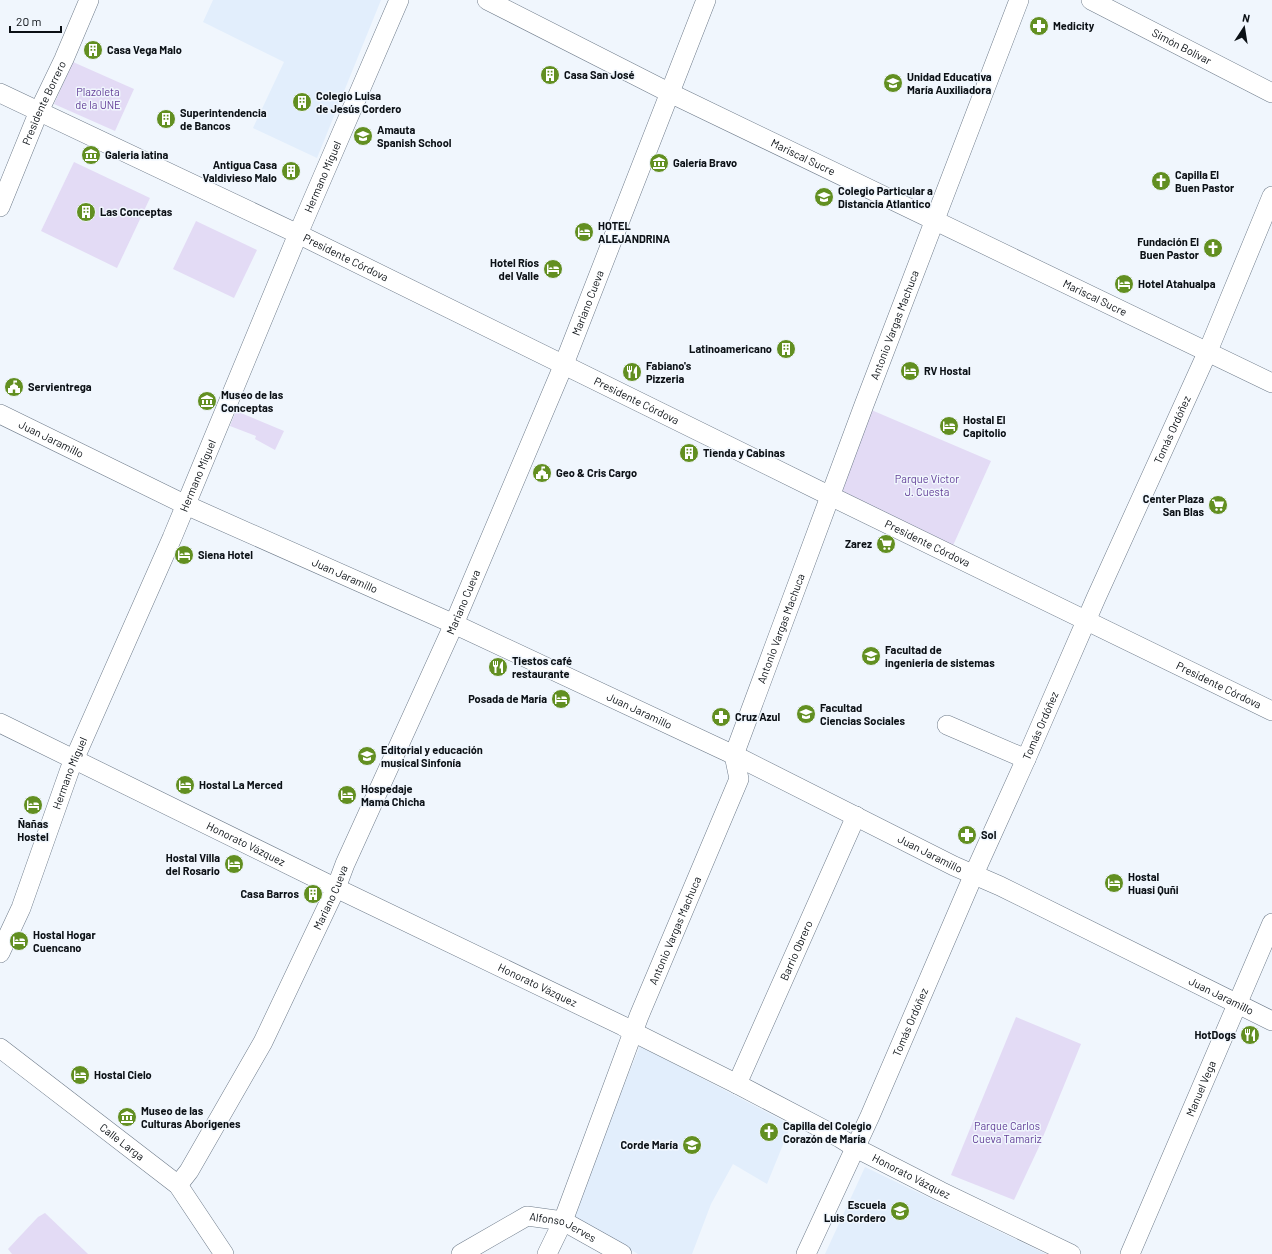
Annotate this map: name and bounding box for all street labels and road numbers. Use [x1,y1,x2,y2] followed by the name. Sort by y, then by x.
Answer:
[1150,26,1214,67] street label: Simón Bolívar
[19,59,68,147] street label: Presidente Borrero
[769,136,838,178] street label: Mariscal Sucre
[301,139,343,214] street label: Hermano Miguel
[301,231,391,284] street label: Presidente Córdova
[569,268,606,337] street label: Mariano Cueva
[867,268,921,382] street label: Antonio Vargas Machuca
[1061,276,1129,318] street label: Mariscal Sucre
[592,374,681,427] street label: Presidente Córdova
[1151,393,1193,466] street label: Tomás Ordóñez
[17,417,86,460] street label: Juan Jaramillo
[177,438,218,513] street label: Hermano Miguel
[883,517,972,569] street label: Presidente Córdova
[310,555,380,595] street label: Juan Jaramillo
[443,568,482,636] street label: Mariano Cueva
[754,572,807,685] street label: Antonio Vargas Machuca
[1174,658,1264,711] street label: Presidente Córdova
[605,689,674,731] street label: Juan Jaramillo
[1019,689,1061,762] street label: Tomás Ordóñez
[49,735,89,811] street label: Hermano Miguel
[205,819,288,868] street label: Honorato Vázquez
[896,832,965,875] street label: Juan Jaramillo
[310,863,350,932] street label: Mariano Cueva
[646,874,703,987] street label: Antonio Vargas Machuca
[777,918,815,982] street label: Barrio Obrero
[496,960,579,1009] street label: Honorato Vázquez
[1187,974,1256,1017] street label: Juan Jaramillo
[889,986,930,1058] street label: Tomás Ordóñez
[1183,1059,1218,1118] street label: Manuel Vega
[98,1120,147,1163] street label: Calle Larga
[870,1150,953,1201] street label: Honorato Vázquez
[529,1209,599,1244] street label: Alfonso Jerves

